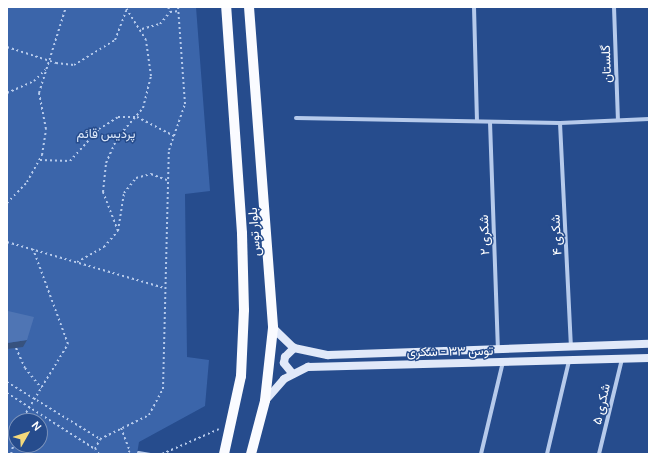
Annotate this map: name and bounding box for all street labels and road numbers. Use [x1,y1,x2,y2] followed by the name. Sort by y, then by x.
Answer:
[598,45,614,83] street label: گلستان
[245,207,263,257] street label: بلوار توس
[475,214,493,256] street label: شکری ۲
[547,214,565,256] street label: شکری ۴
[407,342,493,360] street label: توس ۳۳ - شکری
[589,382,613,426] street label: شکری ۵

